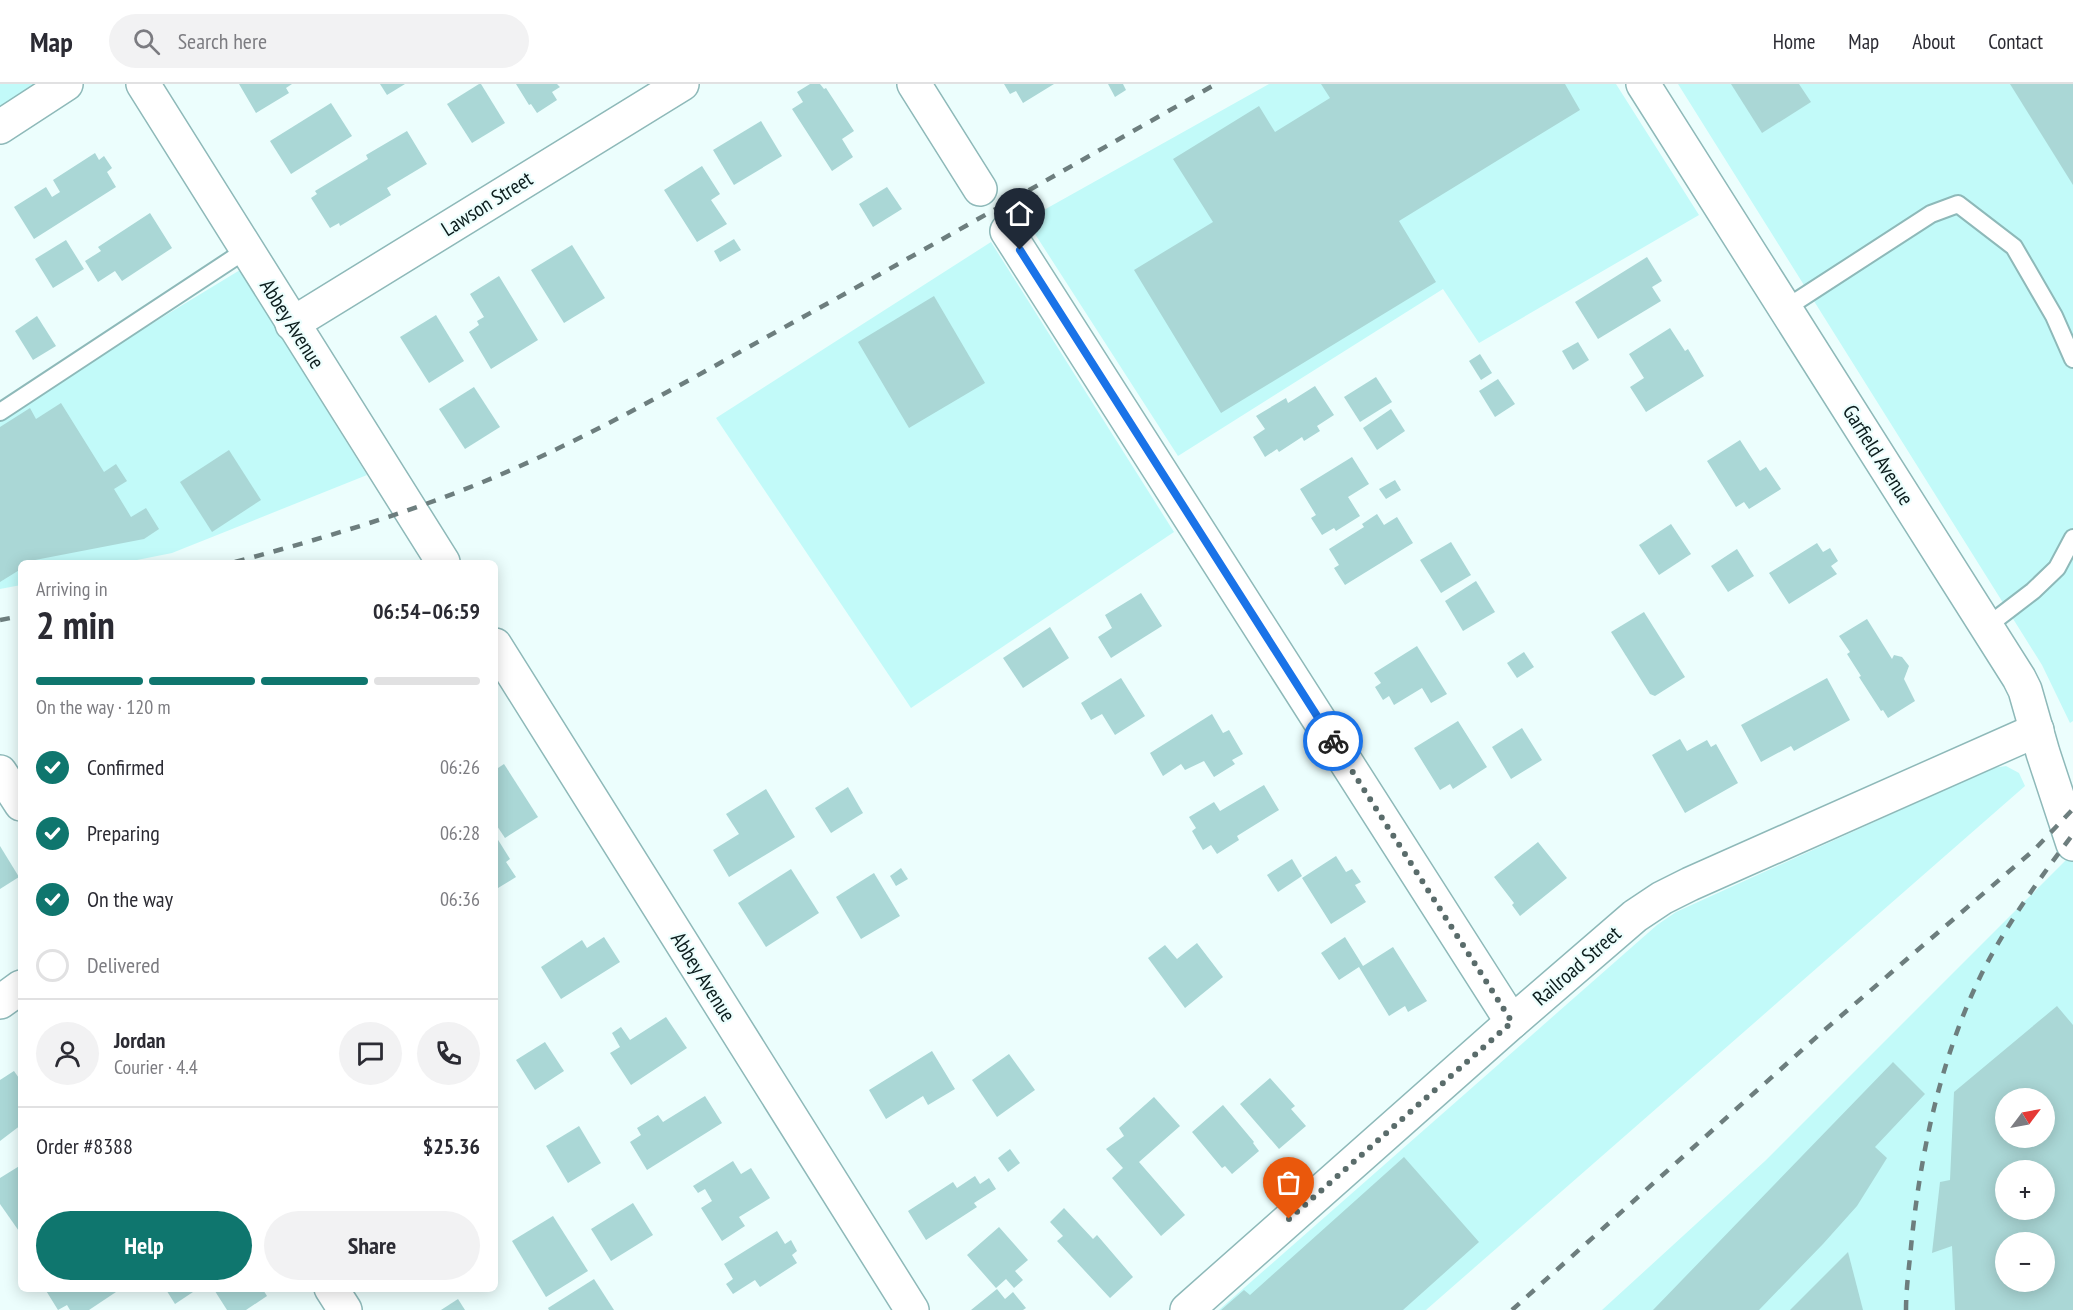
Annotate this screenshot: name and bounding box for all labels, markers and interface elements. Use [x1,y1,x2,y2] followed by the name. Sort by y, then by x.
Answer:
[109,14,529,68] search box
[30,23,73,60] text: Map
[130,25,163,58] icon: search
[178,27,267,55] text: Search here
[1773,28,1815,55] text: Home
[1848,28,1879,55] text: Map
[1912,28,1955,55] text: About
[1988,28,2043,55] text: Contact
[436,165,538,242] street label: Lawson Street
[994,188,1045,250] pin
[1003,197,1036,230] icon: home
[254,274,331,374] street label: Abbey Avenue
[1837,400,1920,510] street label: Garfield Avenue
[36,576,108,602] text: Arriving in
[373,597,480,625] text: 06:54–06:59
[36,599,115,650] text: 2 min
[36,694,171,720] text: On the way · 120 m
[1303,711,1363,771] courier
[1317,725,1350,758] icon: bike
[36,751,69,784] icon: check
[87,753,164,781] text: Confirmed
[440,754,480,780] text: 06:26
[36,817,69,850] icon: check
[87,819,160,847] text: Preparing
[440,820,480,846] text: 06:28
[36,883,69,916] icon: check
[87,885,173,913] text: On the way
[440,886,480,912] text: 06:36
[1527,920,1627,1011] street label: Railroad Street
[665,927,742,1027] street label: Abbey Avenue
[87,951,160,979] text: Delivered
[36,1022,99,1085] button: person
[339,1022,402,1085] button: chat
[417,1022,480,1085] button: phone
[114,1026,165,1054] text: Jordan
[114,1054,198,1080] text: Courier · 4.4
[1995,1088,2055,1148] north arrow
[1995,1088,2055,1292] map controls
[36,1132,133,1160] text: Order #8388
[423,1132,480,1160] text: $25.36
[1263,1157,1314,1219] pin
[1995,1160,2055,1220] button: +
[1272,1166,1305,1199] icon: bag
[36,1211,252,1280] button: Help
[264,1211,480,1280] button: Share
[1995,1232,2055,1292] button: −

